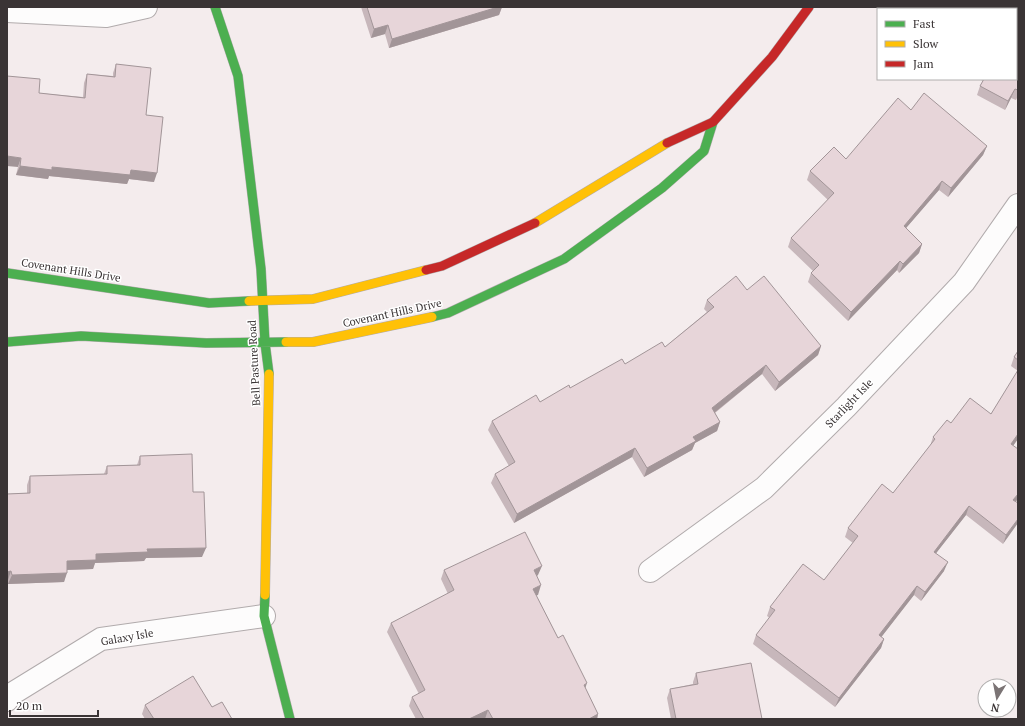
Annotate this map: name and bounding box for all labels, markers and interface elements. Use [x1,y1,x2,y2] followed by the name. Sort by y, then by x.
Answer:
[877,8,1017,80] legend
[913,16,936,31] text: Fast
[913,36,939,51] text: Slow
[913,56,934,71] text: Jam
[20,255,122,285] street label: Covenant Hills Drive
[341,296,443,330] street label: Covenant Hills Drive
[245,320,263,406] street label: Bell Pasture Road
[822,375,876,430] street label: Starlight Isle
[99,625,155,649] street label: Galaxy Isle
[977,678,1017,718] north arrow
[10,692,98,718] scale bar
[16,698,43,713] text: 20 m
[989,700,1001,715] text: N

